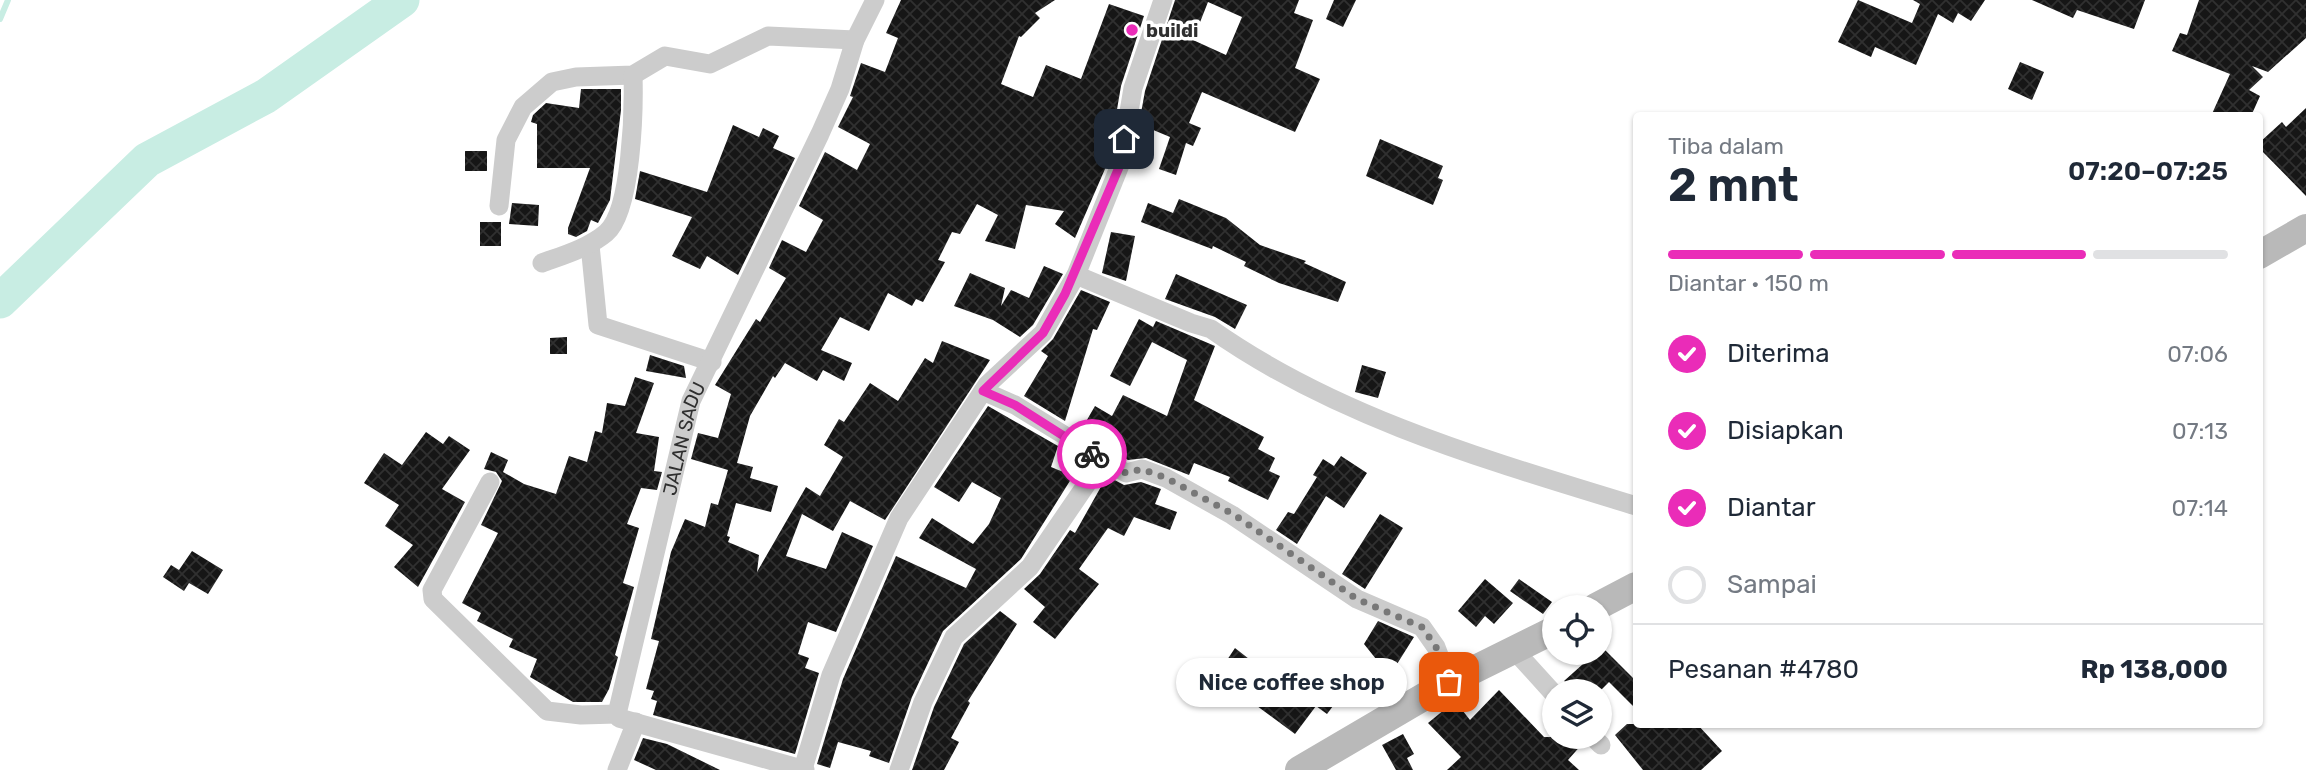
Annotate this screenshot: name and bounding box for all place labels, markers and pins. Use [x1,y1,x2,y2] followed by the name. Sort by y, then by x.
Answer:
[1146,19,1198,42] place label: buildi
[1124,22,1140,38] marker: buildi
[1094,109,1154,169] pin
[1419,652,1479,712] pin
[1176,658,1407,706] callout: Nice coffee shop

